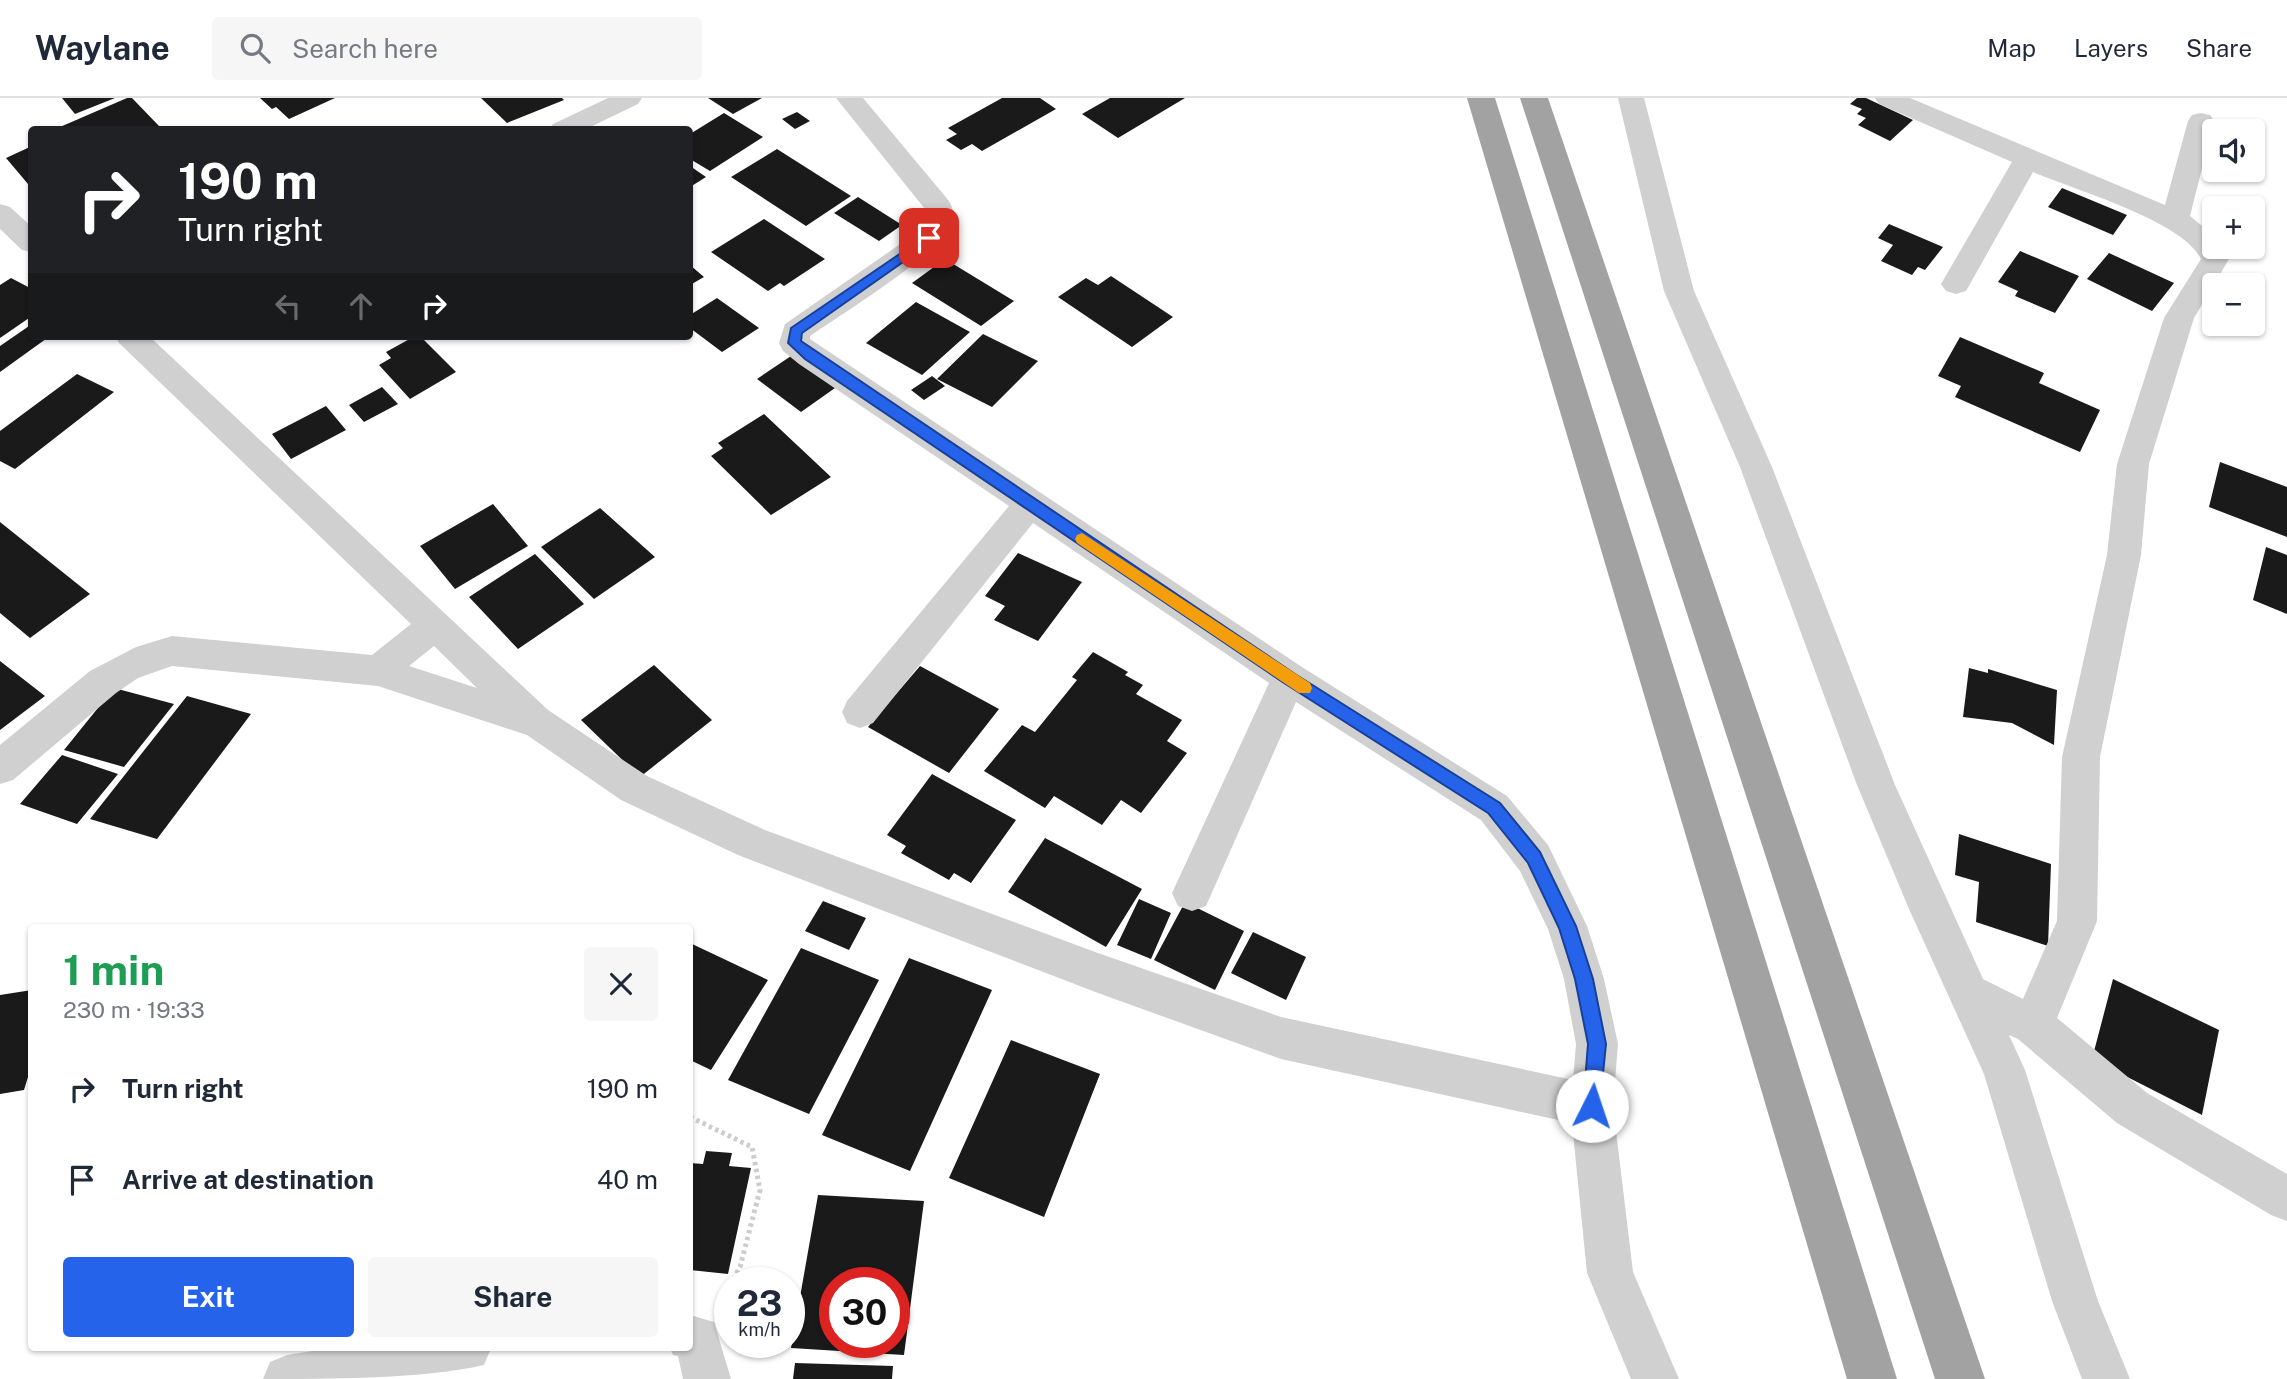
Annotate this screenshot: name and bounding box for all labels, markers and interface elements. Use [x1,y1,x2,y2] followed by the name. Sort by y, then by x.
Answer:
[212,17,702,80] search box
[35,29,170,67] text: Waylane
[236,29,274,67] icon: search
[292,33,438,64] text: Search here
[1987,34,2036,62] text: Map
[2074,34,2148,62] text: Layers
[2186,34,2252,62] text: Share
[2202,119,2265,336] map controls
[2202,119,2265,182] button: sound
[178,152,318,210] text: 190 m
[63,154,154,245] icon: right
[2202,196,2265,259] button: +
[899,208,959,268] pin
[178,211,323,248] text: Turn right
[910,219,948,257] icon: arrive
[2202,273,2265,336] button: −
[269,287,307,325] icon: left
[342,287,380,325] icon: ahead
[415,287,453,325] icon: right
[63,945,164,994] text: 1 min
[584,947,658,1021] button: close
[63,996,205,1023] text: 230 m · 19:33
[1555,1069,1629,1143] position arrow
[63,1070,101,1108] icon: right
[122,1073,244,1104] text: Turn right
[587,1073,658,1104] text: 190 m
[63,1161,101,1199] icon: arrive
[122,1164,374,1195] text: Arrive at destination
[597,1164,658,1195] text: 40 m
[63,1257,354,1337] button: Exit
[368,1257,658,1337] button: Share
[819,1267,910,1358] speed limit sign: 30
[737,1283,782,1324] text: 23
[738,1319,781,1340] text: km/h

